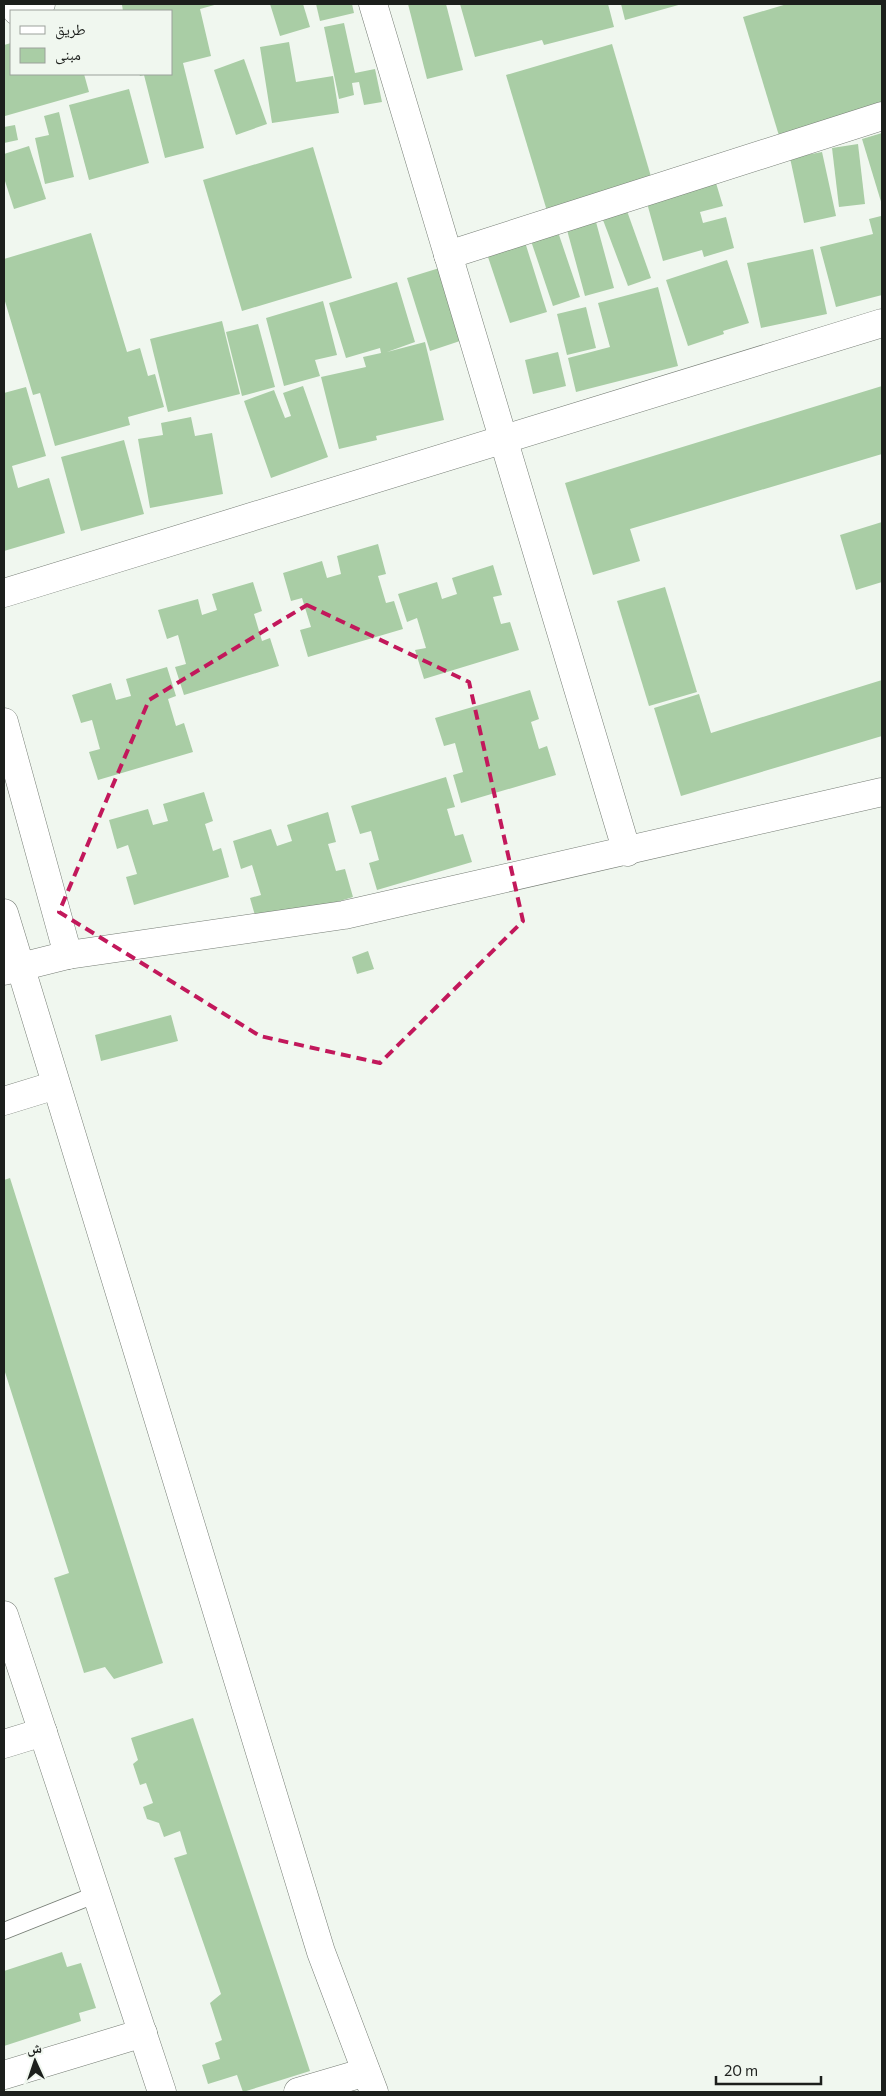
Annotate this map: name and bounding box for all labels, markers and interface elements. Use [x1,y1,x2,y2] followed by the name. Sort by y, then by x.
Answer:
[10,10,172,75] legend
[55,20,86,40] text: طريق
[55,45,81,65] text: مبنى
[10,2036,60,2086] north arrow
[26,2039,42,2057] text: ش
[716,2054,821,2086] scale bar
[724,2061,758,2079] text: 20 m

